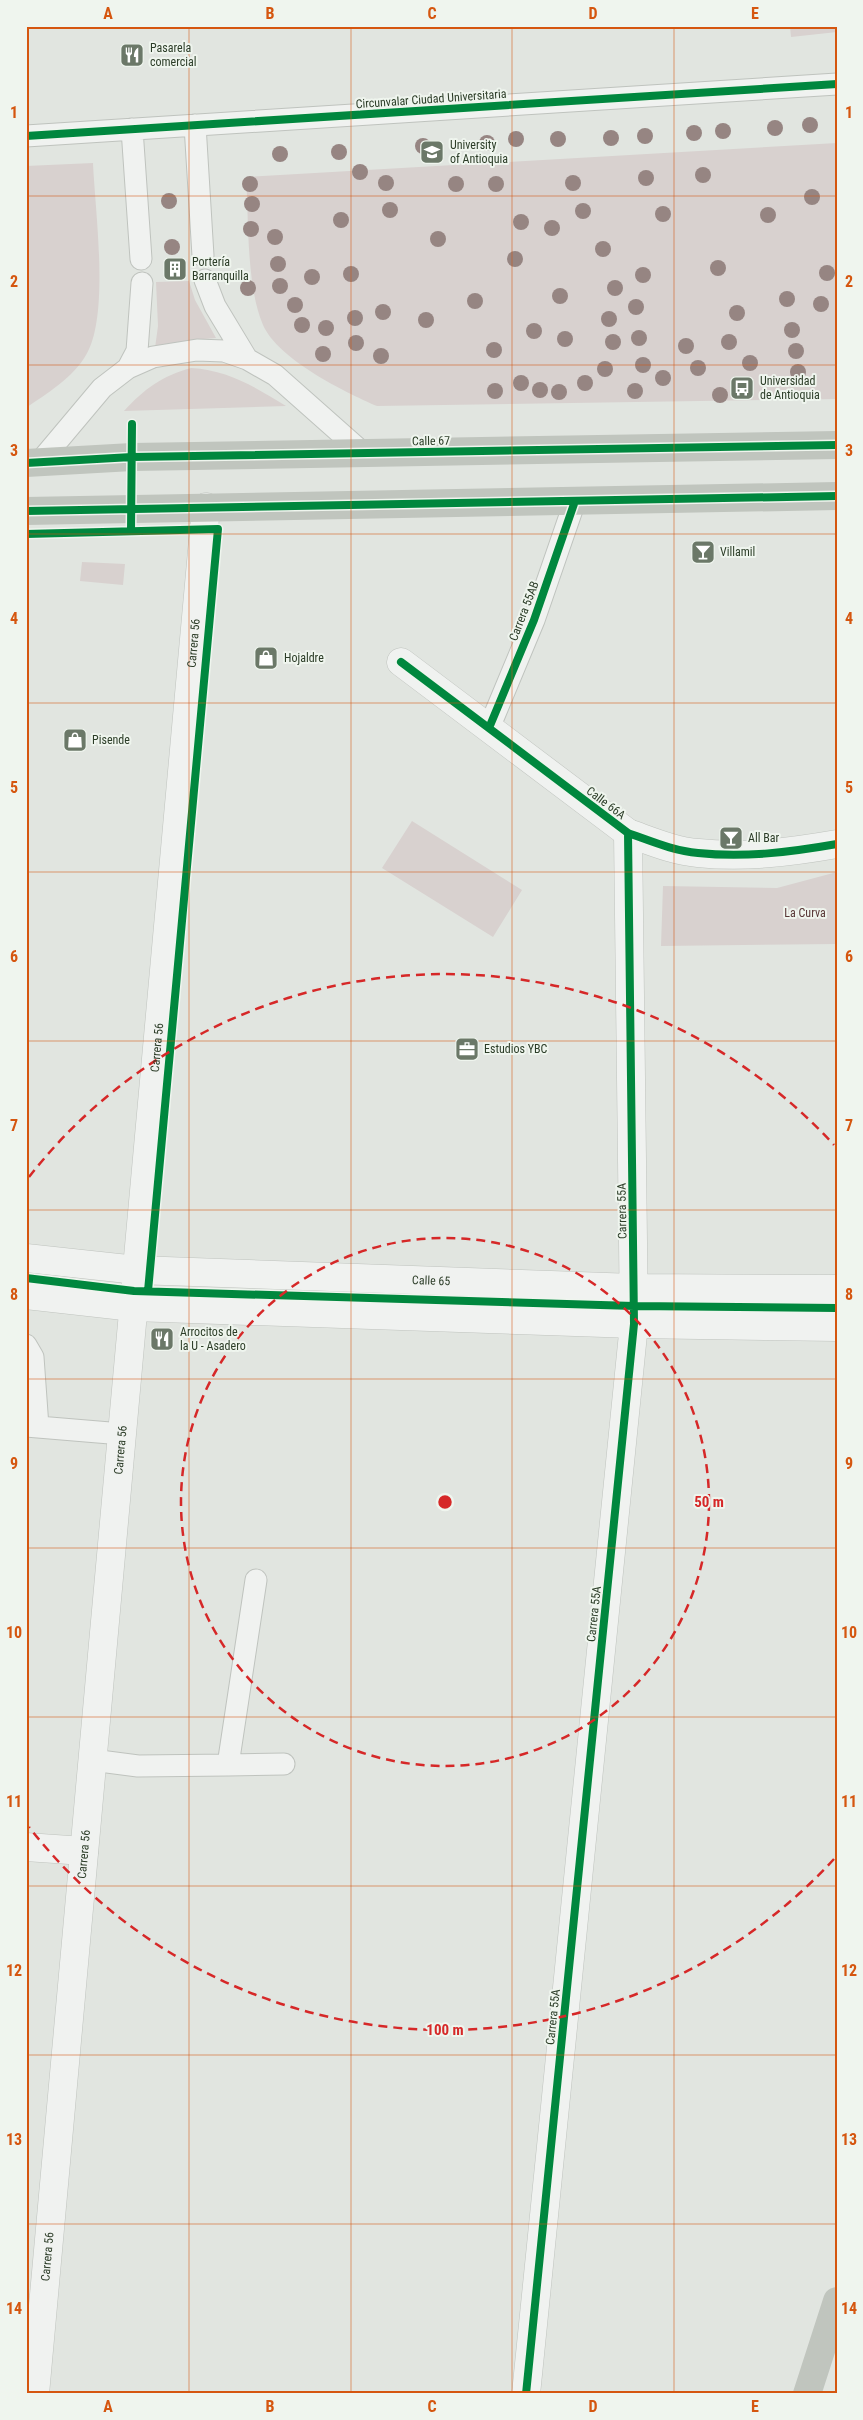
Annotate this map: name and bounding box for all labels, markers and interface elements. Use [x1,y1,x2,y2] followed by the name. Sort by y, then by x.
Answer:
[103,4,113,23] text: A
[266,4,275,23] text: B
[427,4,437,23] text: C
[588,4,598,23] text: D
[751,4,759,23] text: E
[150,41,197,69] place label: Pasarela comercial
[119,42,145,68] restaurant icon: Pasarela comercial
[355,87,507,111] street label: Circunvalar Ciudad Universitaria
[10,103,18,122] text: 1
[845,103,853,122] text: 1
[450,138,508,166] place label: University of Antioquia
[419,139,445,165] school or university icon: University of Antioquia
[192,255,249,283] place label: Portería Barranquilla
[162,256,188,282] building icon: Portería Barranquilla
[10,272,18,291] text: 2
[845,272,853,291] text: 2
[760,374,820,402] place label: Universidad de Antioquia
[729,375,755,401] bus stop icon: Universidad de Antioquia
[412,434,450,448] street label: Calle 67
[10,441,18,460] text: 3
[845,441,853,460] text: 3
[690,539,716,565] bar icon: Villamil
[720,545,755,559] place label: Villamil
[506,579,542,643] street label: Carrera 55AB
[10,609,18,628] text: 4
[845,609,853,628] text: 4
[184,618,203,668] street label: Carrera 56
[253,645,279,671] shop icon: Hojaldre
[284,651,324,665] place label: Hojaldre
[62,727,88,753] shop icon: Pisende
[92,733,130,747] place label: Pisende
[10,778,18,797] text: 5
[845,778,853,797] text: 5
[584,784,628,822] street label: Calle 66A
[718,825,744,851] bar icon: All Bar
[748,831,779,845] place label: All Bar
[784,906,826,920] park label: La Curva
[10,947,18,966] text: 6
[845,947,853,966] text: 6
[148,1022,166,1073] street label: Carrera 56
[454,1036,480,1062] office icon: Estudios YBC
[484,1042,548,1056] place label: Estudios YBC
[10,1116,18,1135] text: 7
[845,1116,853,1135] text: 7
[615,1183,629,1239] street label: Carrera 55A
[412,1273,451,1288] street label: Calle 65
[10,1285,18,1304] text: 8
[845,1285,853,1304] text: 8
[180,1325,246,1353] place label: Arrocitos de la U - Asadero
[149,1326,175,1352] restaurant icon: Arrocitos de la U - Asadero
[111,1425,130,1475] street label: Carrera 56
[10,1454,18,1473] text: 9
[845,1454,853,1473] text: 9
[436,1493,454,1511] centre of rings
[694,1493,724,1511] text: 50 m
[584,1585,604,1643] street label: Carrera 55A
[6,1623,22,1642] text: 10
[841,1623,857,1642] text: 10
[6,1792,22,1811] text: 11
[841,1792,857,1811] text: 11
[75,1829,93,1879] street label: Carrera 56
[6,1961,22,1980] text: 12
[841,1961,857,1980] text: 12
[543,1988,563,2046] street label: Carrera 55A
[426,2021,464,2039] text: 100 m
[6,2130,22,2149] text: 13
[841,2130,857,2149] text: 13
[38,2231,57,2282] street label: Carrera 56
[6,2299,22,2318] text: 14
[841,2299,857,2318] text: 14
[103,2397,113,2416] text: A
[266,2397,275,2416] text: B
[427,2397,437,2416] text: C
[588,2397,598,2416] text: D
[751,2397,759,2416] text: E

